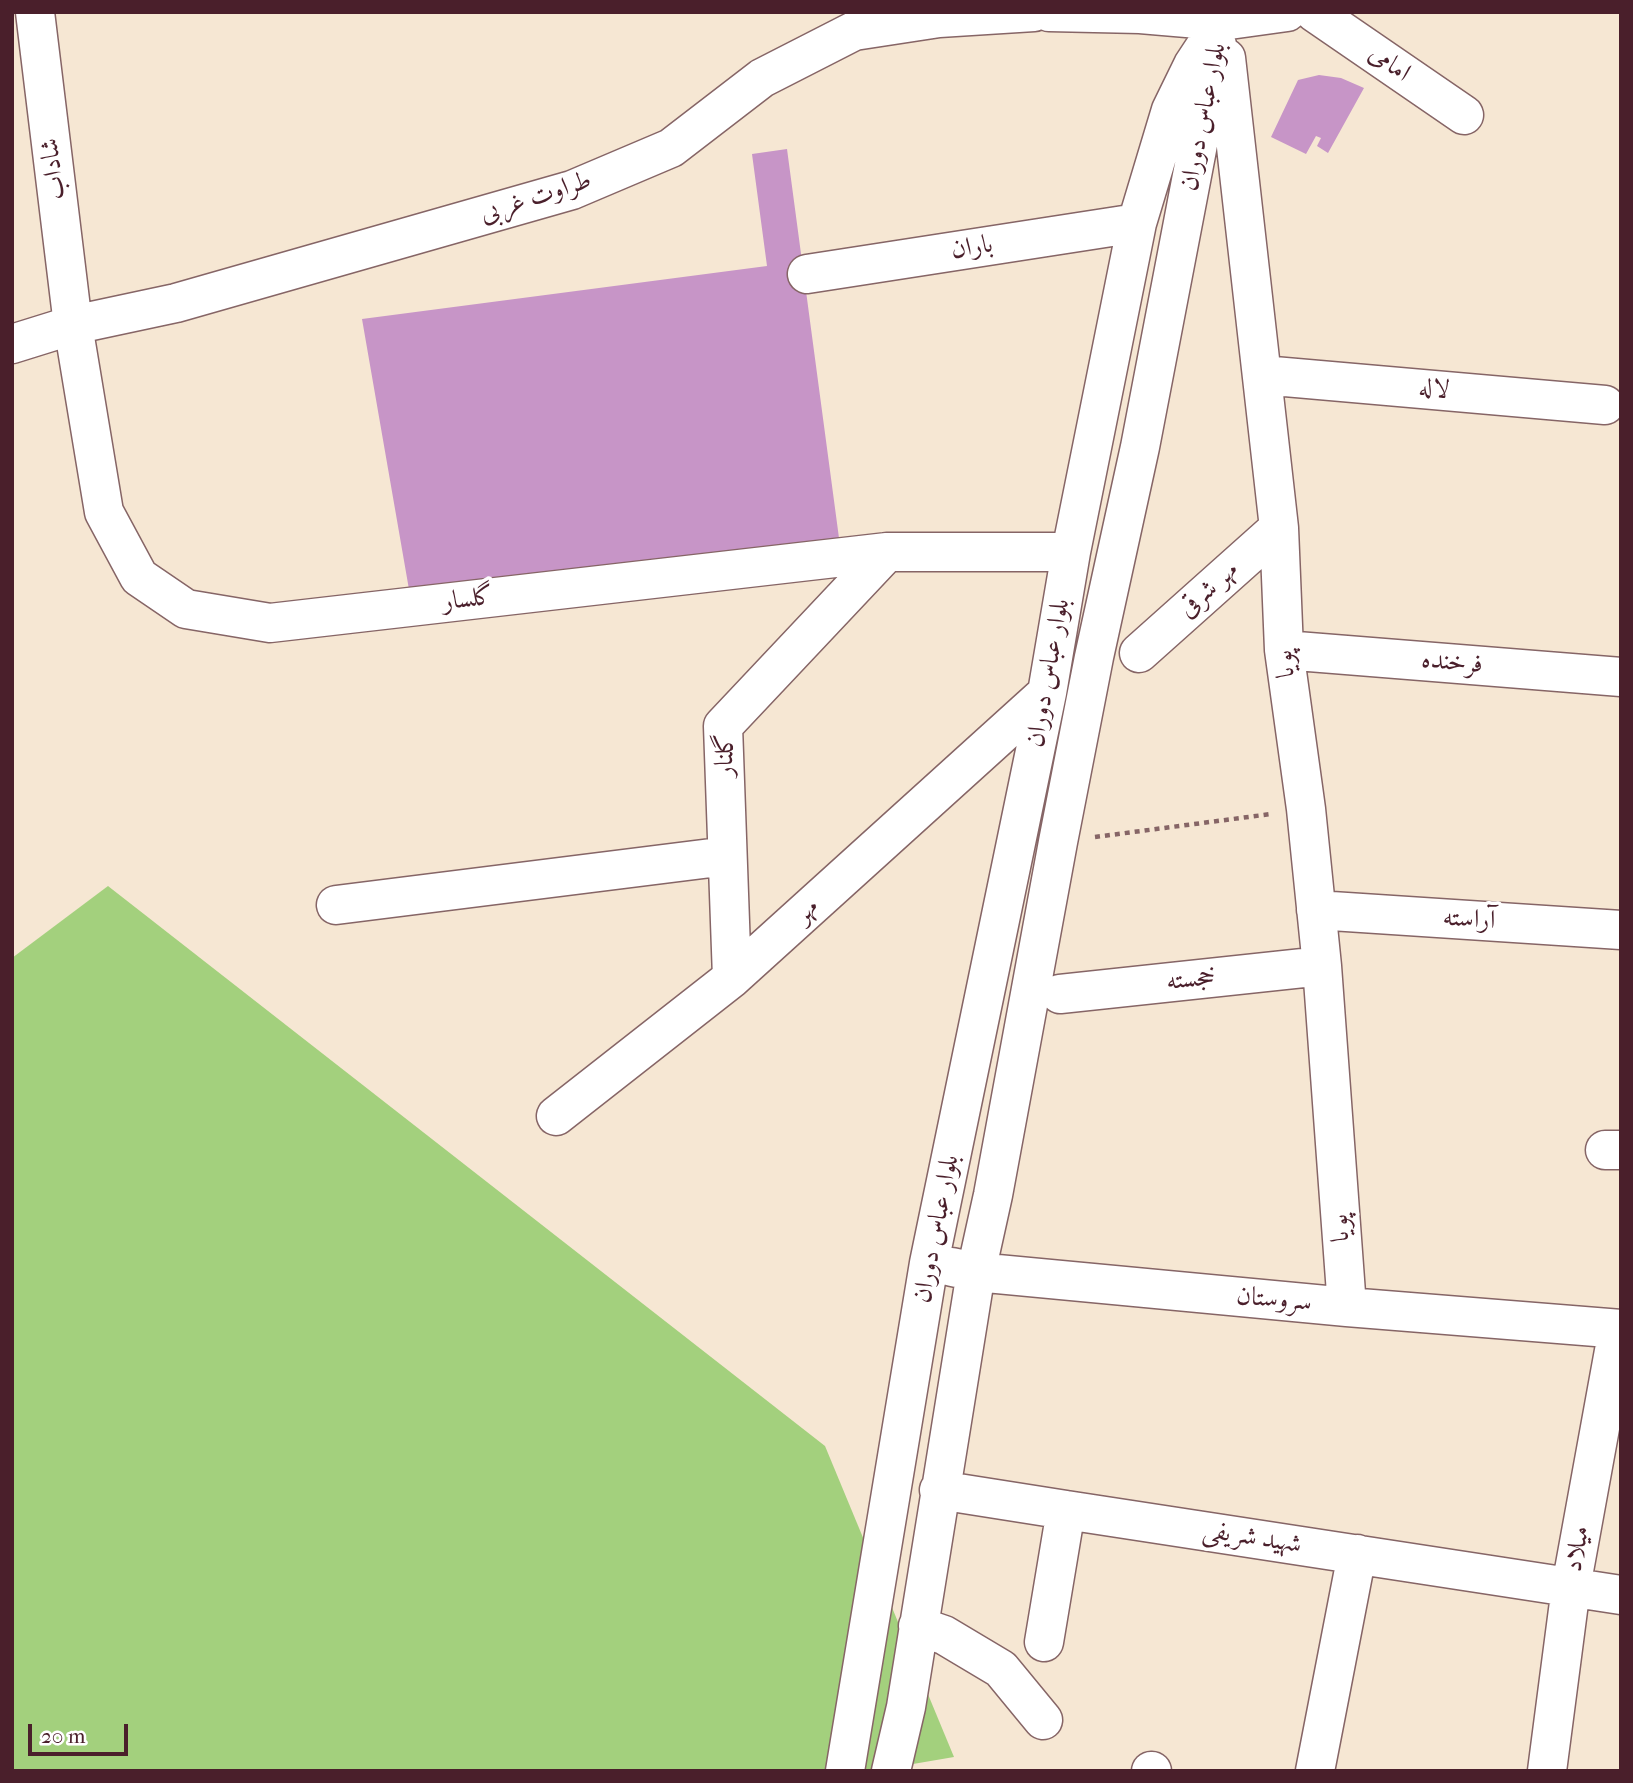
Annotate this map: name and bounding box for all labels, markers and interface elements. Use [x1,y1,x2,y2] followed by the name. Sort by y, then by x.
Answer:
[1362,39,1416,89] street label: امامی
[1174,40,1234,194] street label: بلوار عباس دوران
[35,136,73,202] street label: شاداب
[476,165,596,231] street label: طراوت غربی
[949,229,995,267] street label: باران
[1417,373,1451,407] street label: لاله
[1173,555,1245,625] street label: مهر شرقی
[441,581,495,619] street label: گلسار
[1021,596,1077,750] street label: بلوار عباس دوران
[1420,645,1484,681] street label: فرخنده
[1269,648,1303,680] street label: پویا
[710,733,742,777] street label: گلنار
[788,892,826,930] street label: مهر
[1442,903,1496,937] street label: آراسته
[1165,962,1217,998] street label: خجسته
[907,1152,967,1306] street label: بلوار عباس دوران
[1324,1213,1358,1243] street label: پویا
[1235,1281,1313,1319] street label: سروستان
[1200,1515,1304,1561] street label: شهید شریفی
[1559,1524,1597,1574] street label: میلاد
[32,1710,131,1754] scale bar
[41,1724,85,1748] text: 20 m

